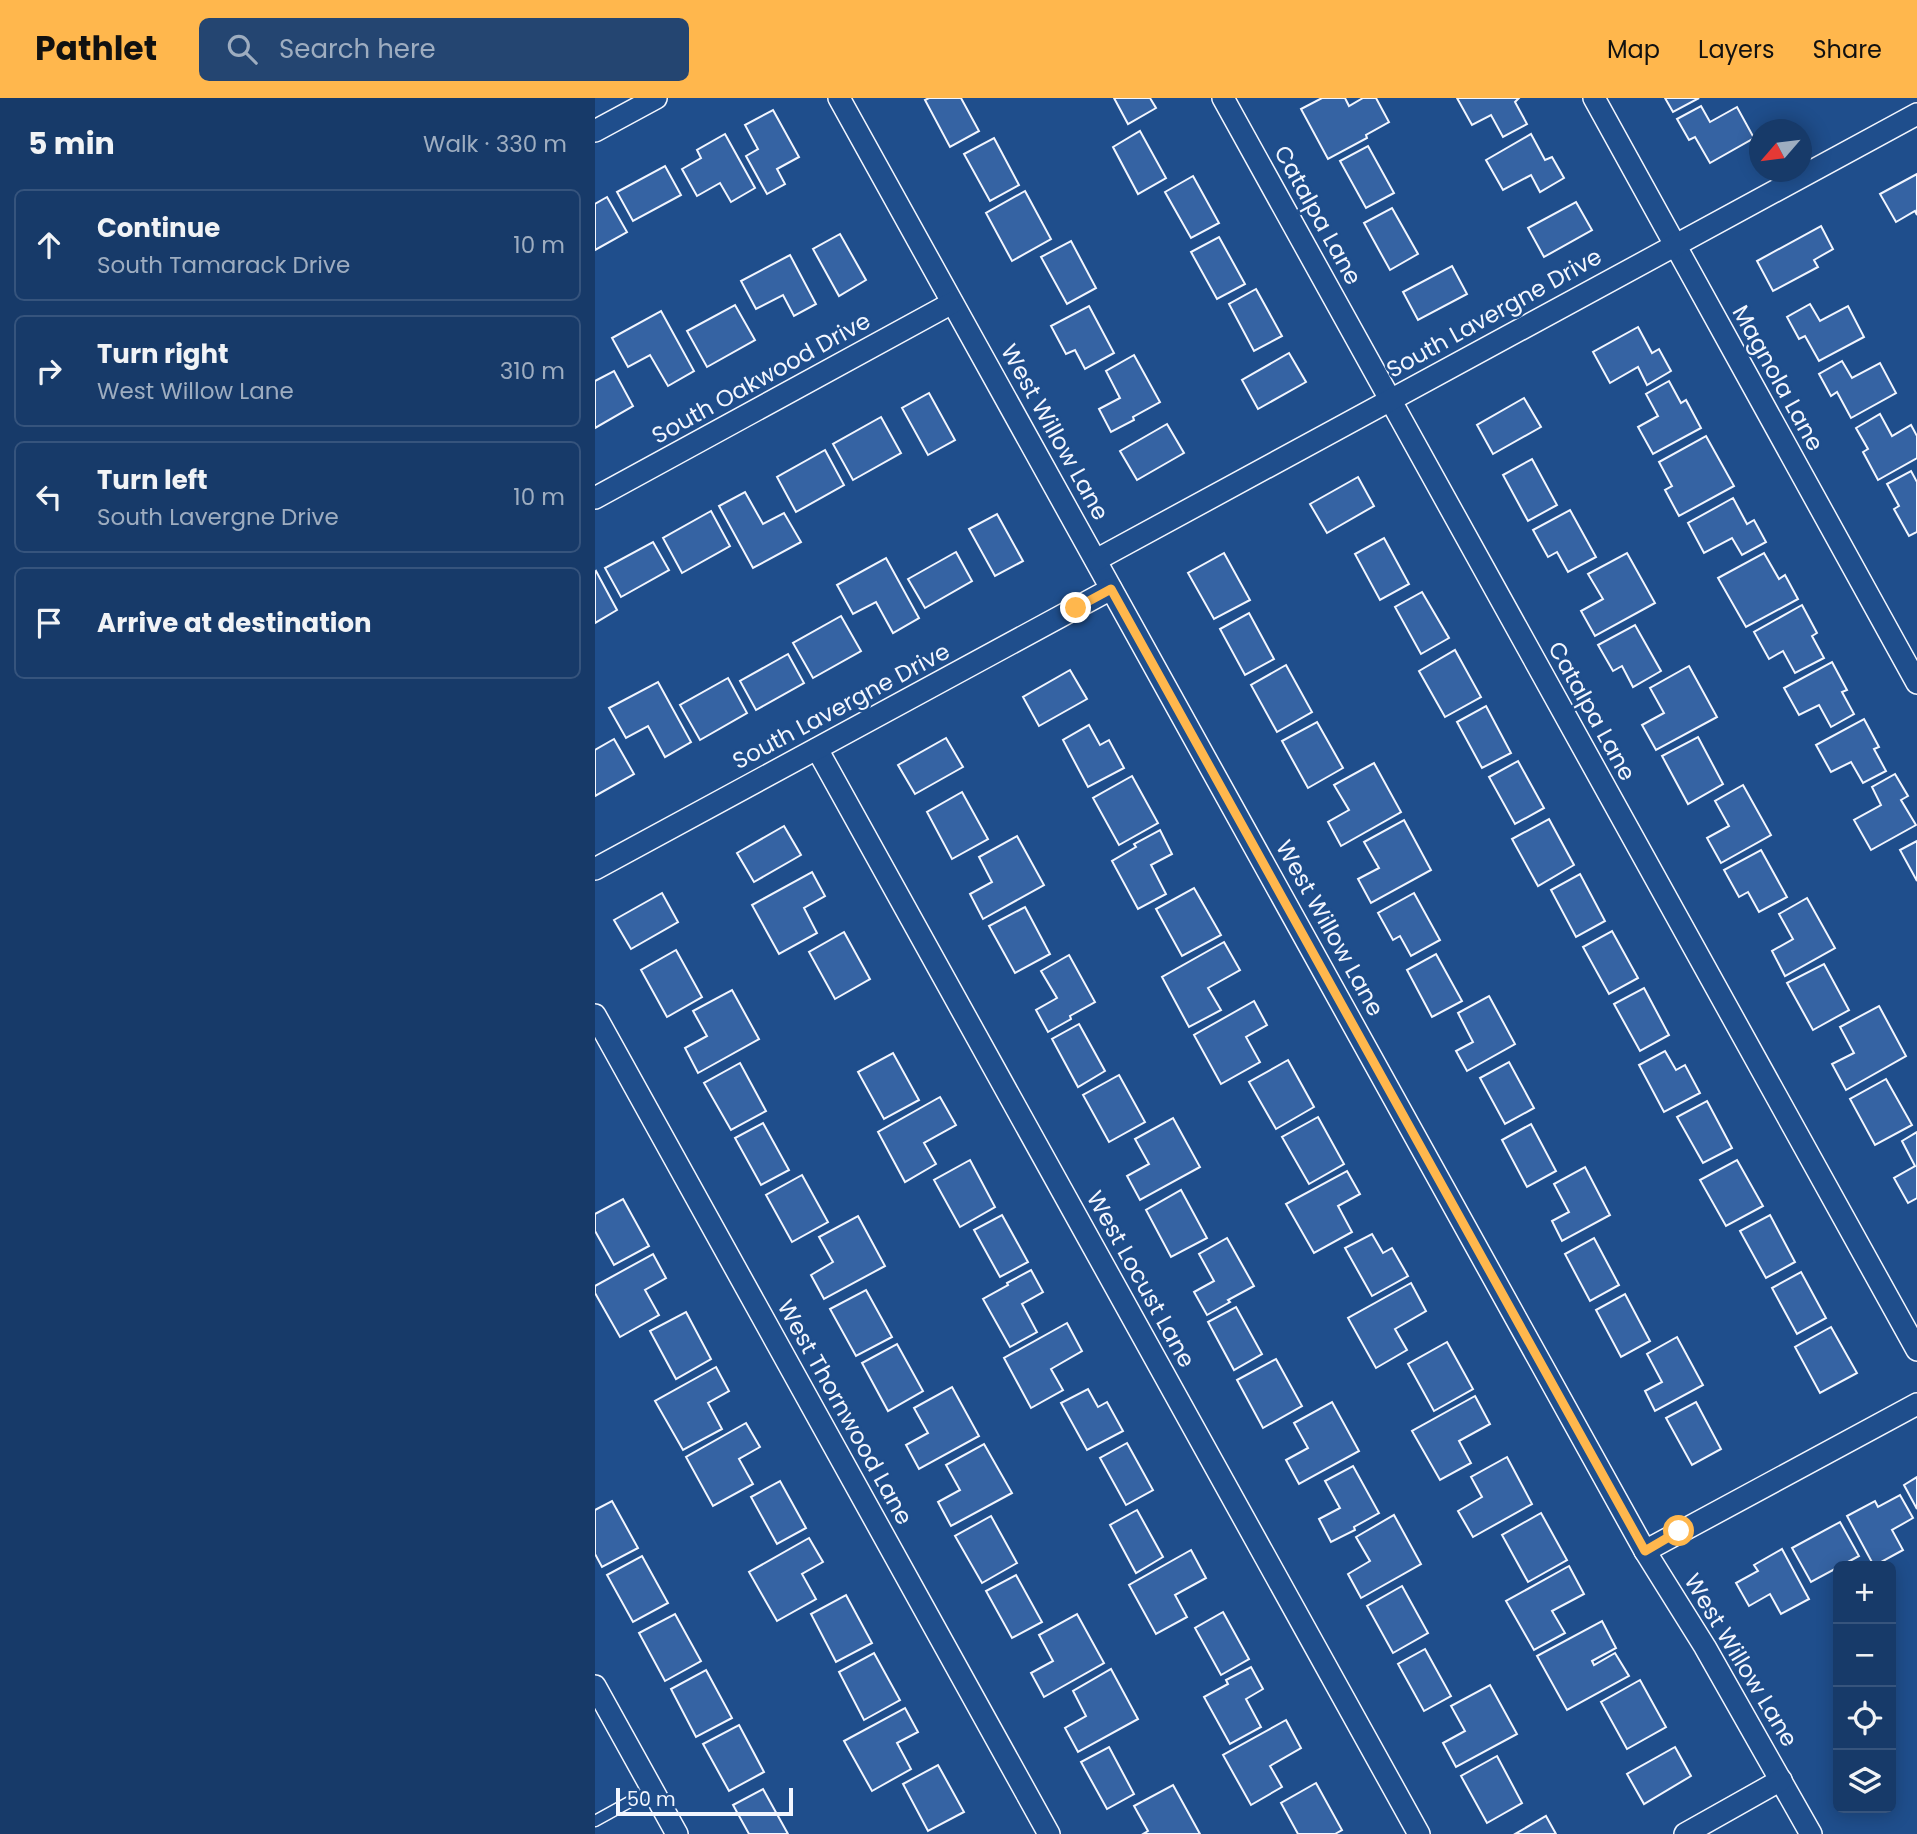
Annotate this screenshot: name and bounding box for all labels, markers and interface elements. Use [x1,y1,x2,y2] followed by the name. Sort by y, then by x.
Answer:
[199,18,689,81] search box
[35,25,157,72] text: Pathlet
[223,30,261,68] icon: search
[279,31,436,67] text: Search here
[1607,33,1660,66] text: Map
[1698,33,1774,66] text: Layers
[1812,33,1882,66] text: Share
[1749,119,1812,182] north arrow
[28,122,115,165] text: 5 min
[423,128,567,160] text: Walk · 330 m
[1267,140,1369,290] street label: Catalpa Lane
[97,210,220,246] text: Continue
[30,226,68,264] icon: ahead
[513,229,565,261] text: 10 m
[1381,240,1607,386] street label: South Lavergne Drive
[97,249,350,281] text: South Tamarack Drive
[1725,299,1831,457] street label: Magnola Lane
[646,305,876,451] street label: South Oakwood Drive
[97,336,229,372] text: Turn right
[993,338,1117,526] street label: West Willow Lane
[30,352,68,390] icon: right
[500,355,565,387] text: 310 m
[97,375,294,407] text: West Willow Lane
[97,462,208,498] text: Turn left
[30,478,68,516] icon: left
[513,481,565,513] text: 10 m
[97,501,339,533] text: South Lavergne Drive
[1060,592,1091,623] route end
[30,604,68,642] icon: arrive
[97,605,372,641] text: Arrive at destination
[727,635,955,777] street label: South Lavergne Drive
[1541,636,1643,786] street label: Catalpa Lane
[1268,834,1392,1022] street label: West Willow Lane
[1079,1185,1203,1373] street label: West Locust Lane
[770,1294,920,1530] street label: West Thornwood Lane
[1663,1515,1694,1546] route start
[1833,1561,1896,1813] map controls
[1833,1561,1896,1624] button: +
[1677,1567,1805,1753] street label: West Willow Lane
[1833,1624,1896,1687] button: −
[1833,1687,1896,1750] button: locate
[1833,1750,1896,1813] button: layers
[616,1785,793,1817] scale bar
[627,1786,676,1813] text: 50 m

